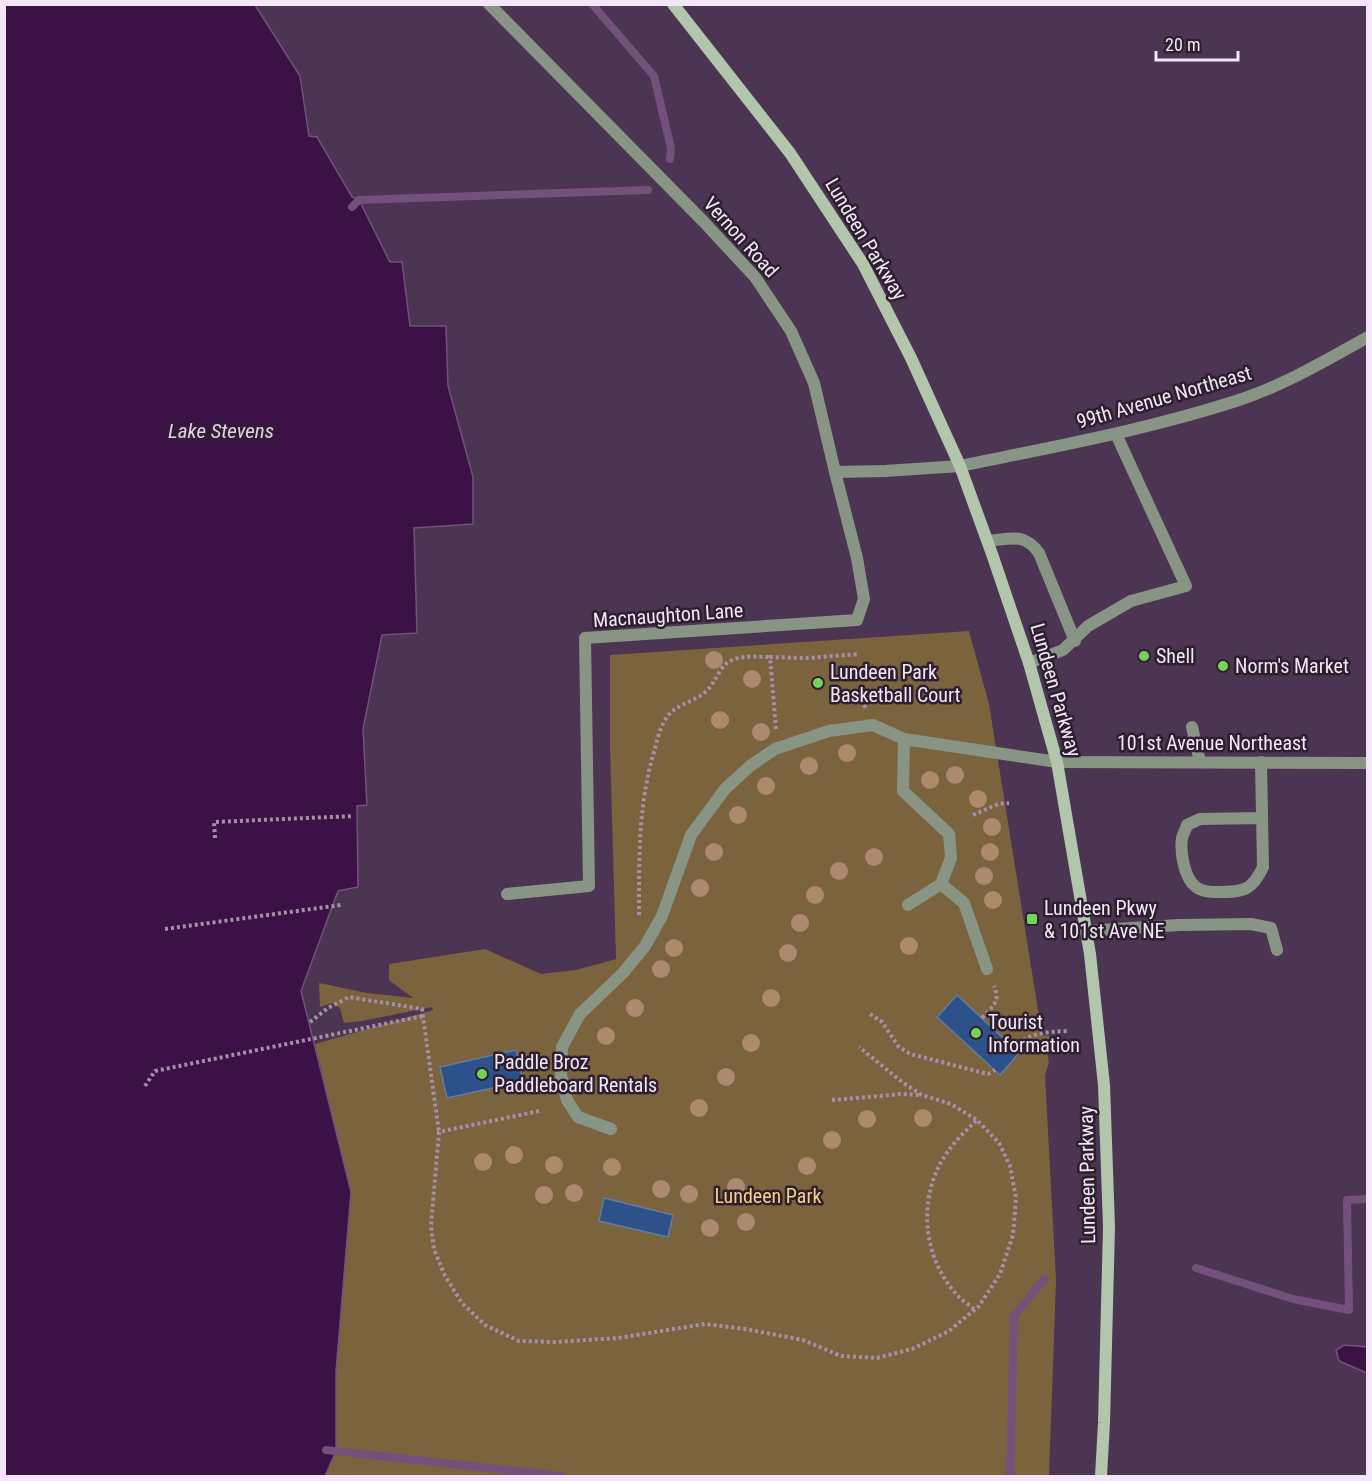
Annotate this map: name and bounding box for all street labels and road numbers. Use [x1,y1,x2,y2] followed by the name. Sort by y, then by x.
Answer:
[820,174,912,304] street label: Lundeen Parkway
[698,192,784,282] street label: Vernon Road
[1074,361,1254,433] street label: 99th Avenue Northeast
[592,598,744,632] street label: Macnaughton Lane
[1025,620,1087,760] street label: Lundeen Parkway
[1117,731,1307,755] street label: 101st Avenue Northeast
[1074,1106,1100,1244] street label: Lundeen Parkway

